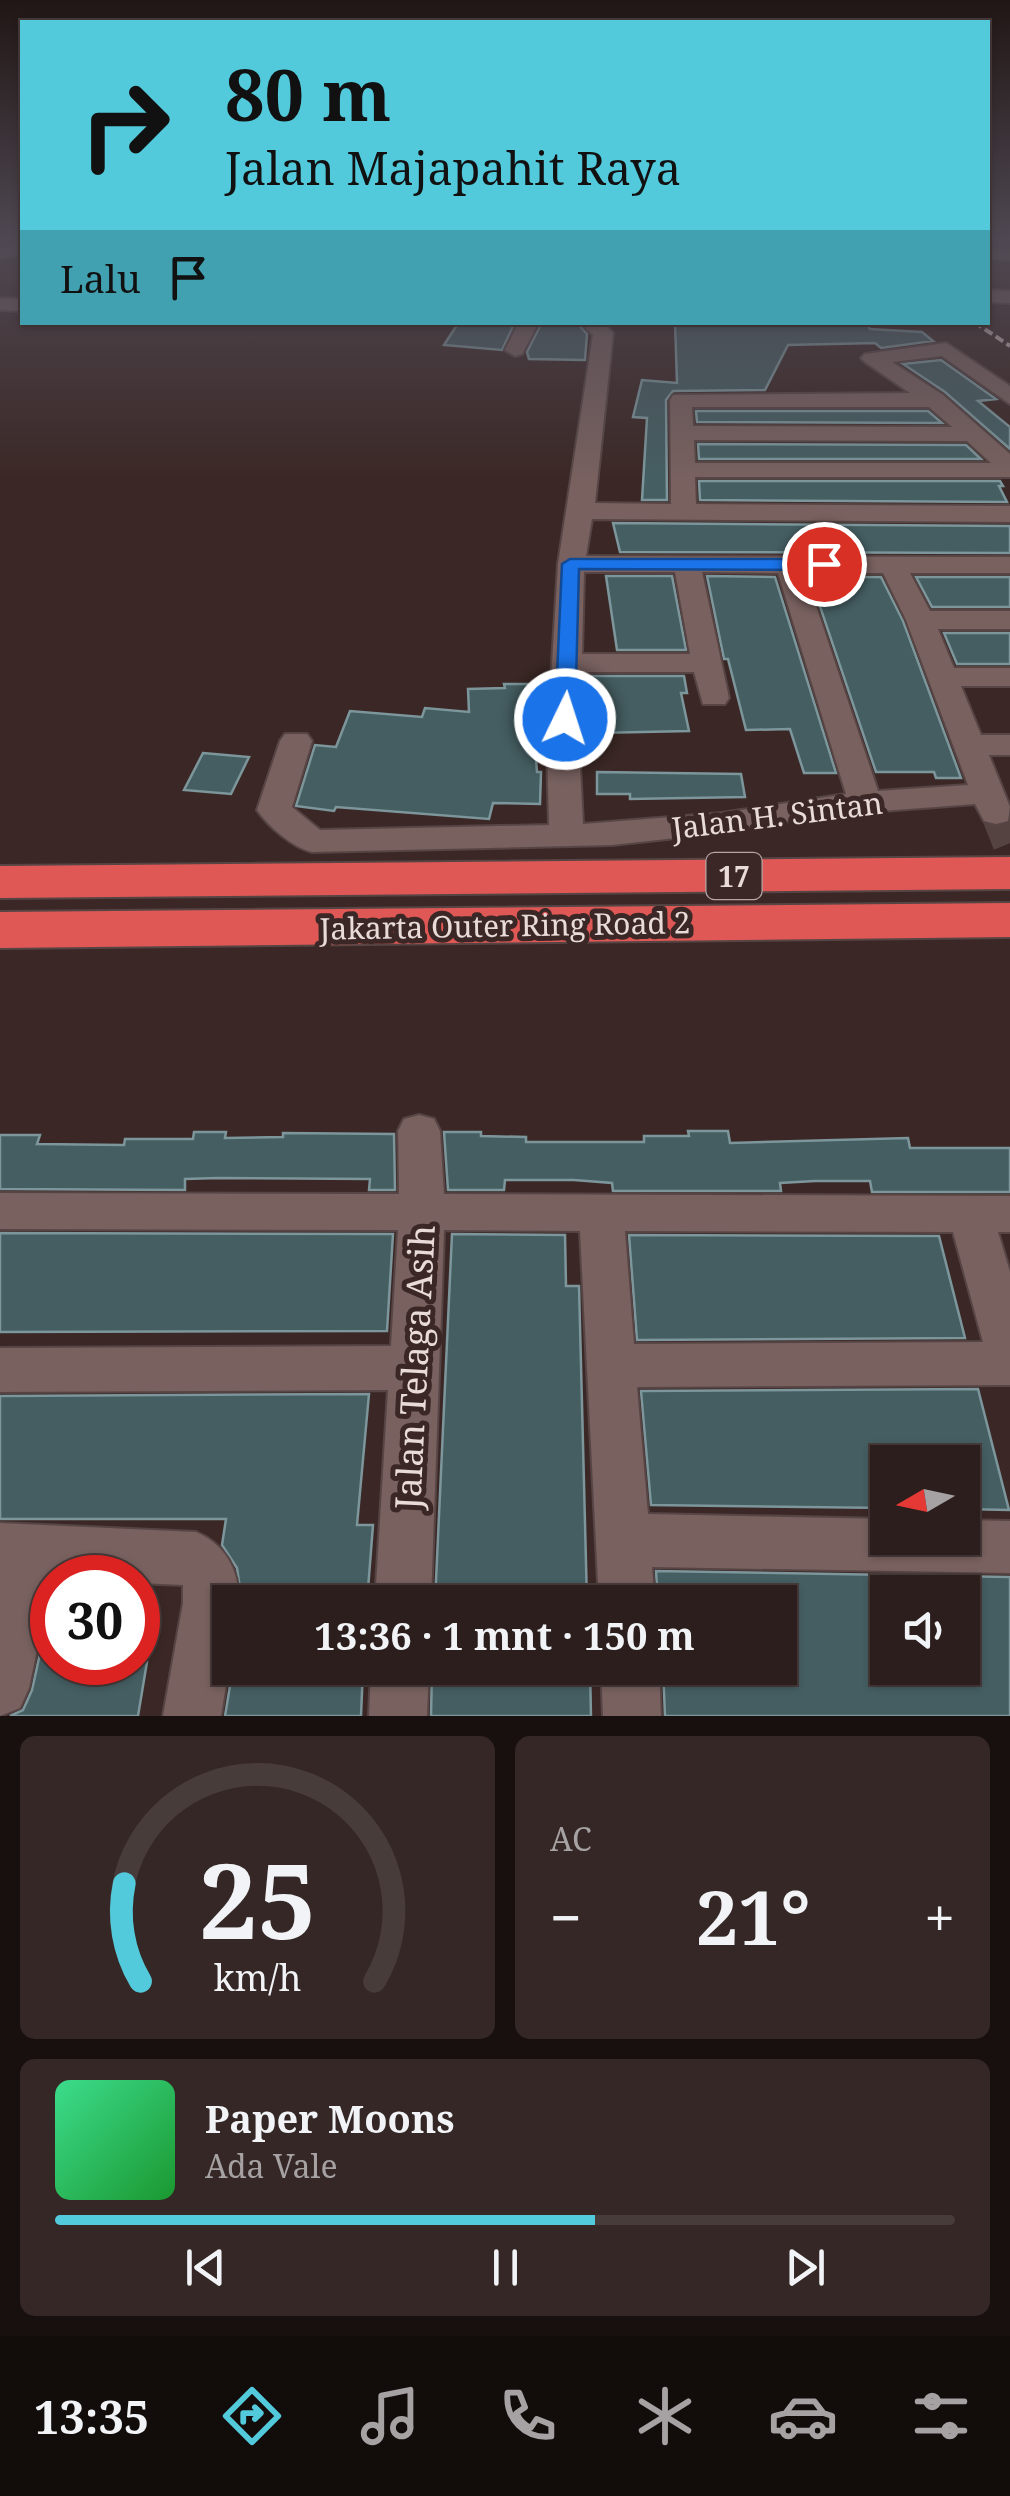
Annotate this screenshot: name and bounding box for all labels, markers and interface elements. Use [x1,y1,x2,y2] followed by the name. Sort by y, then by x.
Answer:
[225,46,391,142] text: 80 m
[60,60,190,190] icon: right
[225,137,681,198] text: Jalan Majapahit Raya
[161,250,216,305] icon: arrive
[60,252,141,304] text: Lalu
[782,522,867,607] pin
[797,537,852,592] icon: arrive
[513,667,617,771] position arrow
[668,782,885,848] street label: Jalan H. Sintan
[706,853,762,899] road number: 17
[318,901,691,949] street label: Jakarta Outer Ring Road 2
[383,1223,445,1512] street label: Jalan Telaga Asih
[870,1445,980,1555] north arrow
[870,1445,980,1685] map controls
[30,1555,160,1685] speed limit sign: 30
[870,1575,980,1685] button: sound
[314,1609,695,1661] text: 13:36 · 1 mnt · 150 m
[550,1817,592,1860] text: AC
[199,1828,316,1969] text: 25
[696,1865,810,1967] text: 21°
[550,1879,582,1954] text: −
[924,1879,955,1954] text: +
[214,1953,301,2001] text: km/h
[205,2092,455,2144] text: Paper Moons
[205,2144,338,2187] text: Ada Vale
[178,2240,233,2295] icon: previous
[478,2240,533,2295] icon: pause
[778,2240,833,2295] icon: next
[217,2381,287,2451] icon: directions
[355,2381,425,2451] icon: music
[493,2381,563,2451] icon: phone
[630,2381,700,2451] icon: climate
[768,2381,838,2451] icon: car
[906,2381,976,2451] icon: filters
[34,2386,149,2447] text: 13:35

